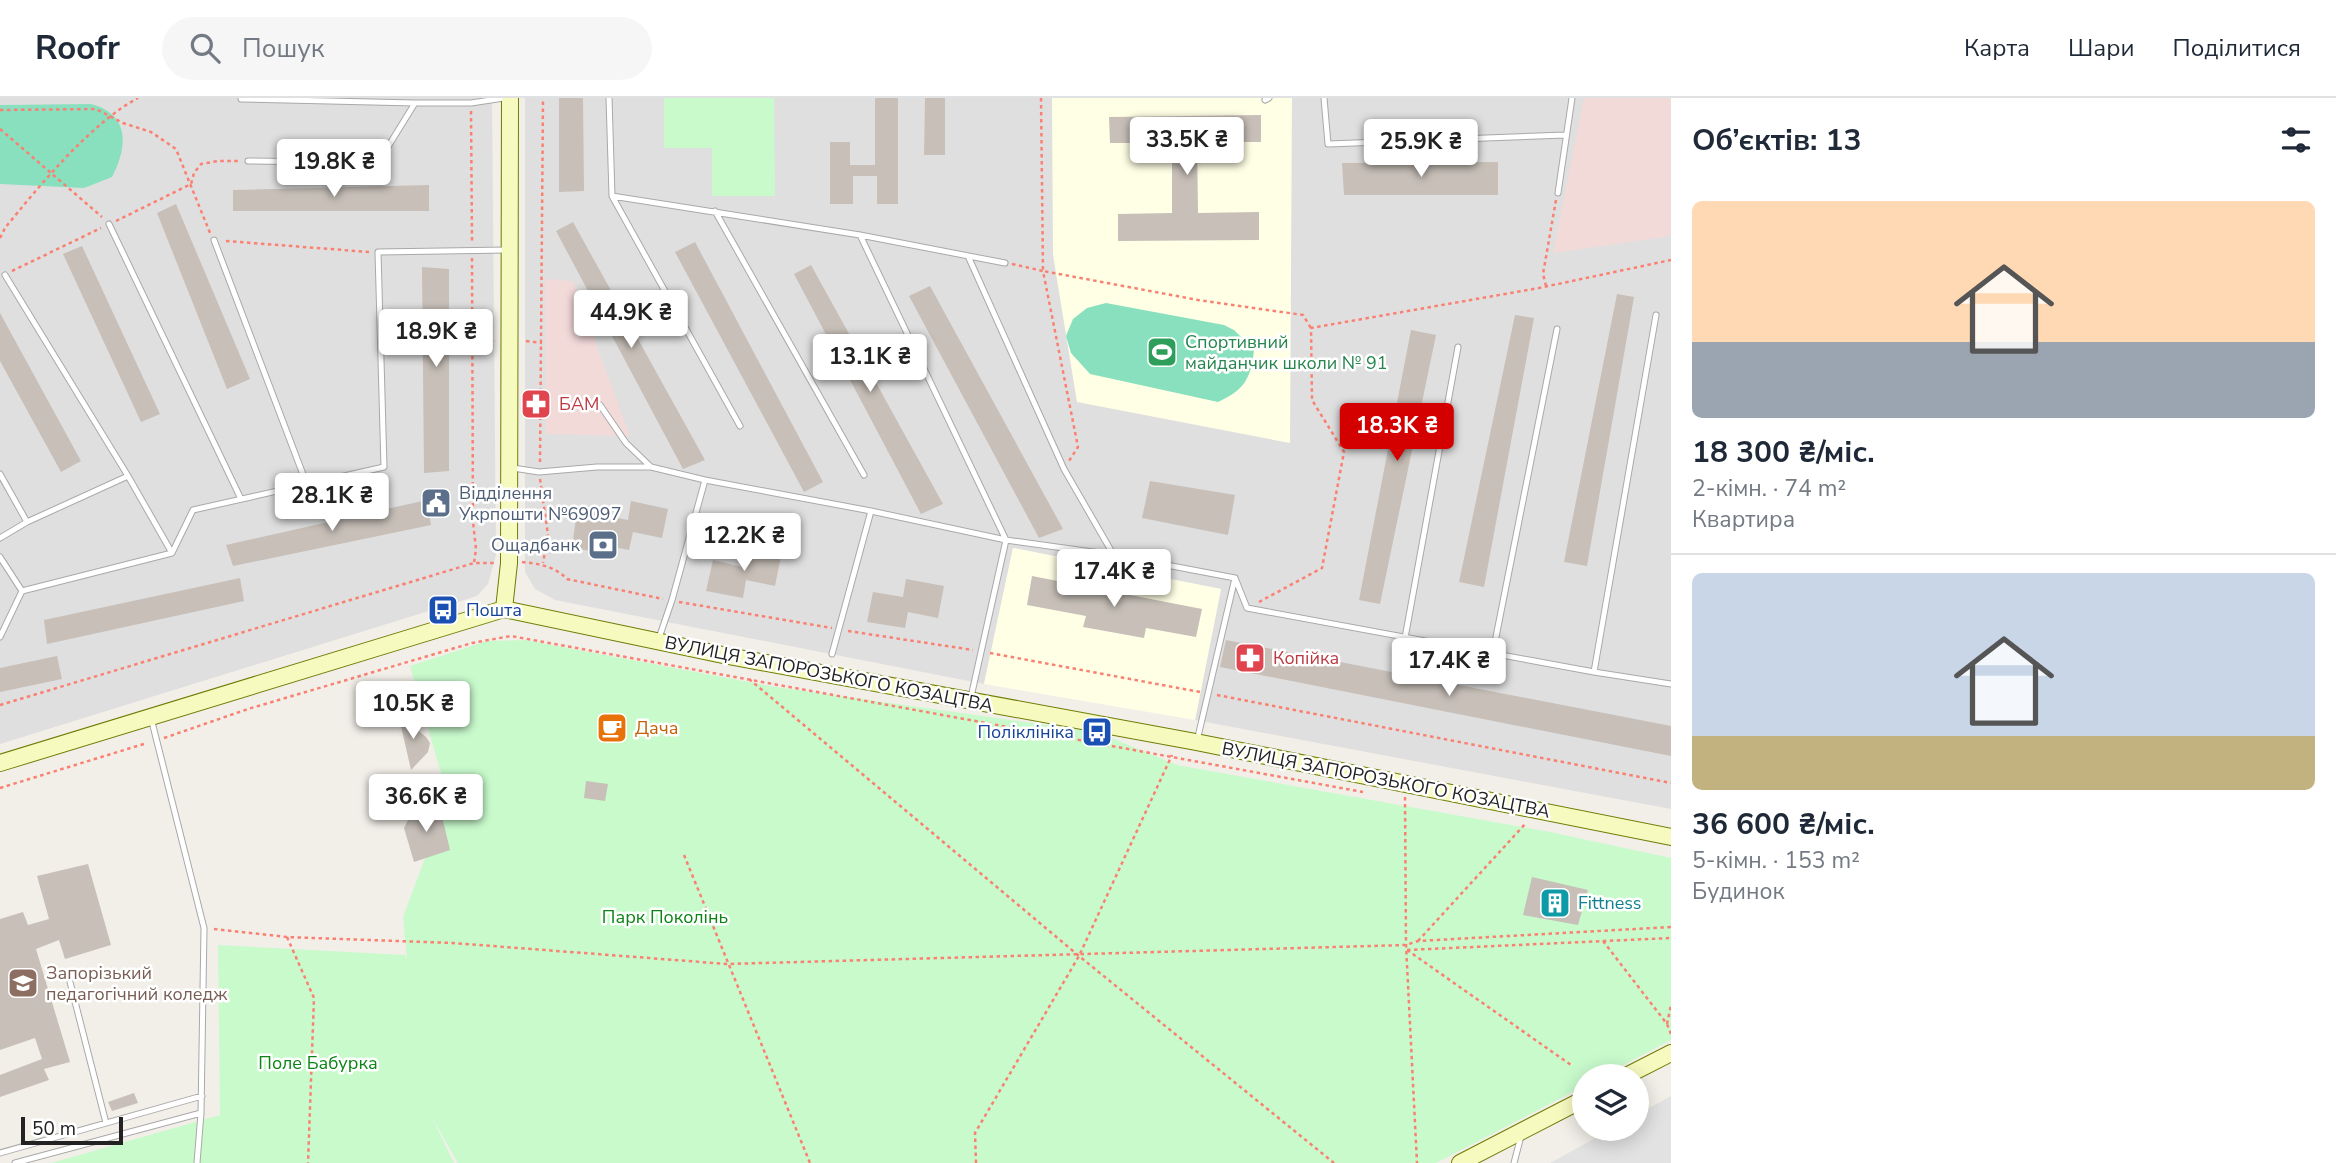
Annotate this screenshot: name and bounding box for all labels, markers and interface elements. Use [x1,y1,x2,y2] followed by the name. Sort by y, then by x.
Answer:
[162,17,652,80] search box
[35,26,120,71] text: Roofr
[186,29,224,67] icon: search
[242,31,324,66] text: Пошук
[1964,32,2030,64] text: Карта
[2068,32,2135,64] text: Шари
[2173,32,2301,64] text: Поділитися
[1122,118,1252,177] pin: 33.5K ₴
[1356,120,1486,179] pin: 25.9K ₴
[1692,120,1862,161] text: Об’єктів: 13
[2277,121,2315,159] icon: filters
[1146,124,1228,155] text: 33.5K ₴
[1380,126,1462,157] text: 25.9K ₴
[269,140,399,199] pin: 19.8K ₴
[293,146,375,177] text: 19.8K ₴
[1941,246,2067,372] icon: home
[566,290,696,350] pin: 44.9K ₴
[590,297,672,328] text: 44.9K ₴
[371,310,501,369] pin: 18.9K ₴
[395,316,477,347] text: 18.9K ₴
[1185,330,1388,375] place label: Спортивний майданчик школи № 91
[805,334,935,394] pin: 13.1K ₴
[1145,335,1179,369] sports icon: Спортивний майданчик школи № 91
[829,341,911,372] text: 13.1K ₴
[519,387,553,421] pharmacy icon: БАМ
[559,392,599,416] place label: БАМ
[1332,404,1462,463] pin: 18.3K ₴
[1356,410,1438,441] text: 18.3K ₴
[1692,432,1875,473] text: 18 300 ₴/міс.
[1692,473,1846,504] text: 2-кімн. · 74 m²
[267,474,397,533] pin: 28.1K ₴
[291,480,373,511] text: 28.1K ₴
[458,481,621,526] place label: Відділення Укрпошти №69097
[419,486,453,520] public building icon: Відділення Укрпошти №69097
[1692,504,1795,535] text: Квартира
[679,514,809,573] pin: 12.2K ₴
[703,520,785,551] text: 12.2K ₴
[586,528,620,562] bank icon: Ощадбанк
[491,533,581,557] place label: Ощадбанк
[1049,550,1179,609] pin: 17.4K ₴
[1073,556,1155,587] text: 17.4K ₴
[426,593,460,627] bus stop icon: Пошта
[466,598,522,622] place label: Пошта
[1941,618,2067,744] icon: home
[663,630,995,718] street label: ВУЛИЦЯ ЗАПОРОЗЬКОГО КОЗАЦТВА
[1384,638,1514,698] pin: 17.4K ₴
[1233,641,1267,675] pharmacy icon: Копійка
[1408,645,1490,676] text: 17.4K ₴
[1273,646,1339,670] place label: Копійка
[348,682,478,741] pin: 10.5K ₴
[372,688,454,719] text: 10.5K ₴
[595,711,629,745] cafe icon: Дача
[1080,715,1114,749] bus stop icon: Поліклініка
[635,716,678,740] place label: Дача
[977,720,1074,744] place label: Поліклініка
[1220,736,1552,824] street label: ВУЛИЦЯ ЗАПОРОЗЬКОГО КОЗАЦТВА
[361,774,491,834] pin: 36.6K ₴
[385,781,467,812] text: 36.6K ₴
[1692,804,1875,845] text: 36 600 ₴/міс.
[1692,845,1860,876] text: 5-кімн. · 153 m²
[1692,876,1785,907] text: Будинок
[1538,886,1572,920] building icon: Fittness
[1578,891,1642,915] place label: Fittness
[602,905,728,929] park label: Парк Поколінь
[46,961,228,1006] place label: Запорізький педагогічний коледж
[6,966,40,1000] school or university icon: Запорізький педагогічний коледж
[258,1051,378,1075] park label: Поле Бабурка
[1572,1064,1649,1141] map controls
[1572,1064,1649,1141] button: layers
[21,1114,122,1146] scale bar
[32,1116,76,1142] text: 50 m

